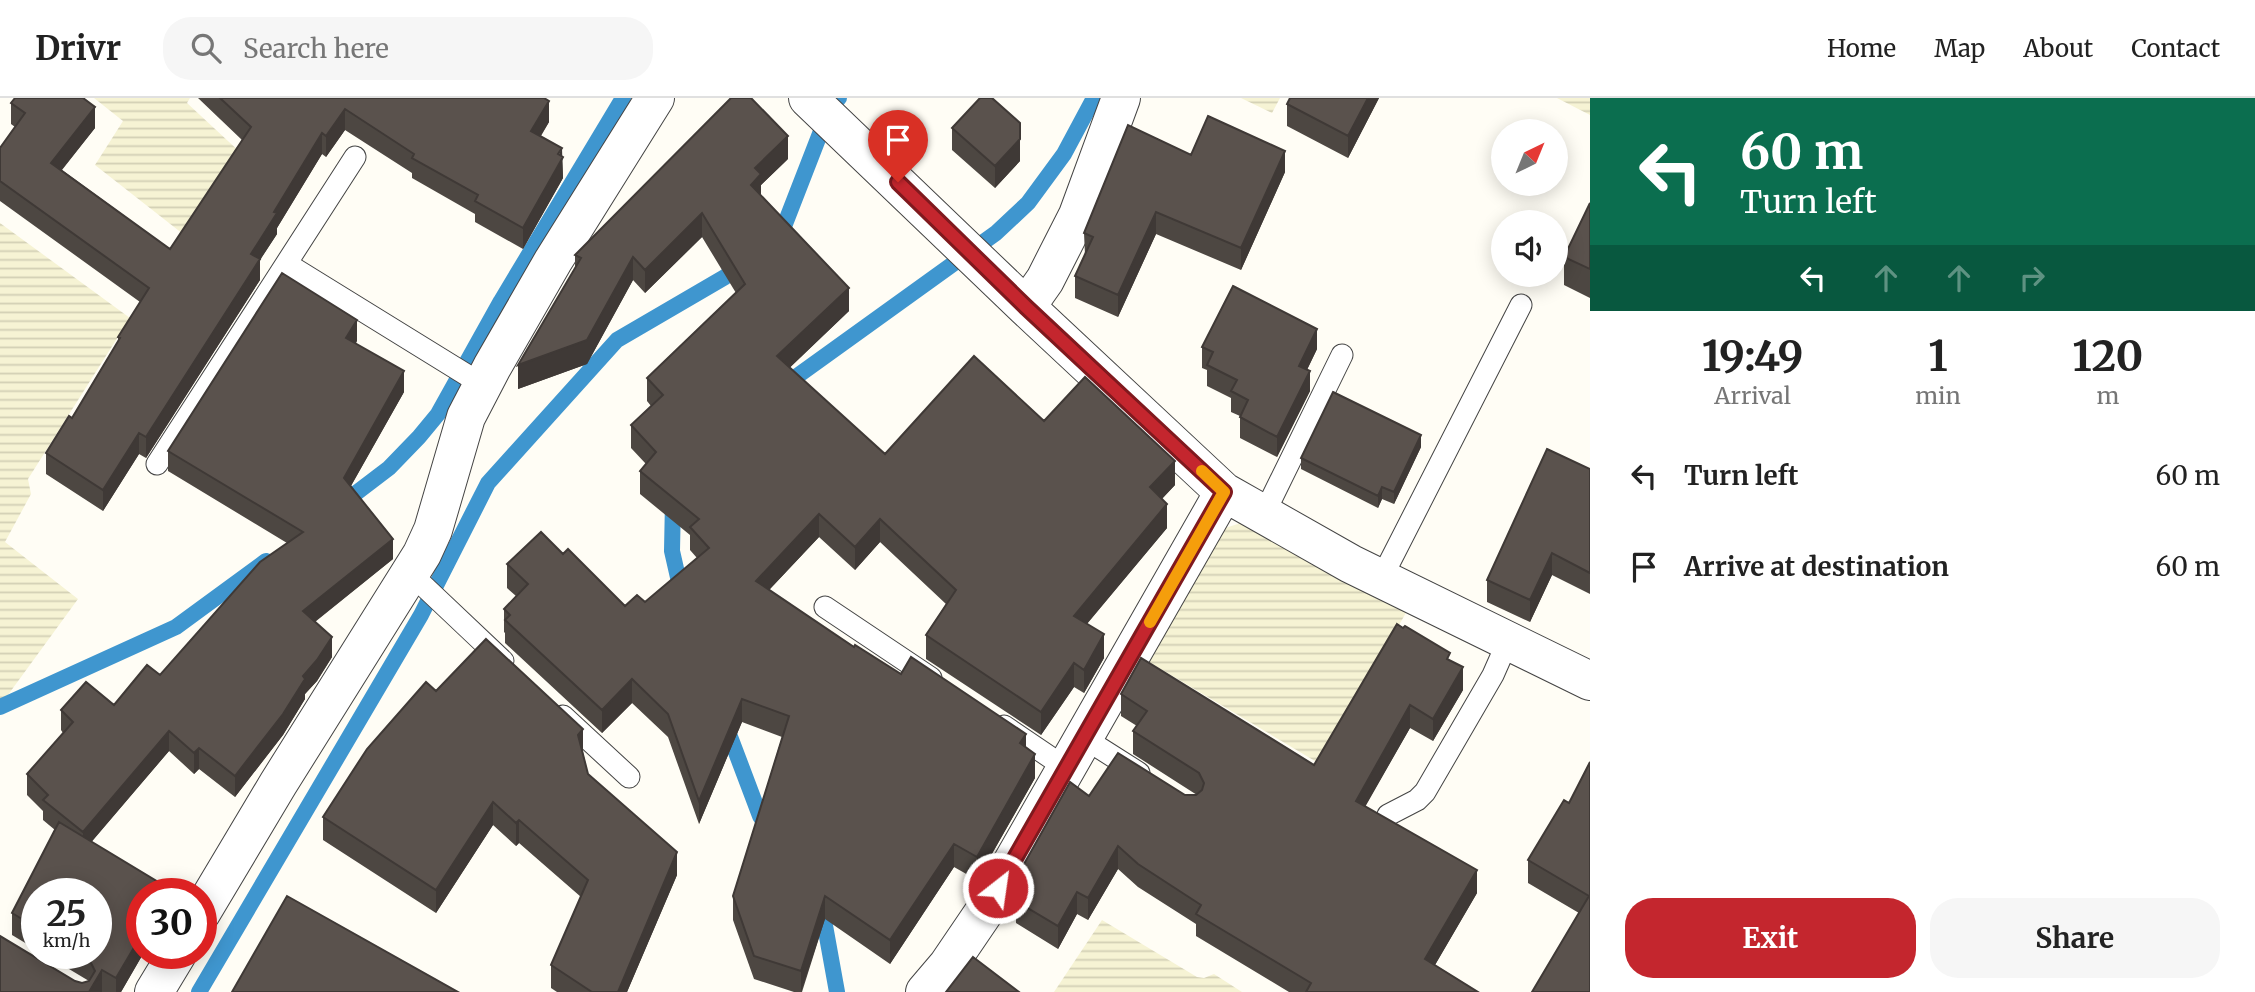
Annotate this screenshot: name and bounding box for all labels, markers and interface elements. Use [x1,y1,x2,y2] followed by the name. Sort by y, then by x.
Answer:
[163,17,653,80] search box
[35,28,121,69] text: Drivr
[187,29,225,67] icon: search
[243,32,389,65] text: Search here
[1827,33,1896,64] text: Home
[1934,33,1985,64] text: Map
[2023,33,2093,64] text: About
[2131,33,2220,64] text: Contact
[868,110,928,182] pin
[1491,119,1568,196] north arrow
[1491,119,1568,287] map controls
[879,121,917,159] icon: arrive
[1740,121,1863,182] text: 60 m
[1625,126,1716,217] icon: left
[1740,182,1877,222] text: Turn left
[1491,210,1568,287] button: sound
[1794,259,1832,297] icon: left
[1867,259,1905,297] icon: ahead
[1940,259,1978,297] icon: ahead
[2013,259,2051,297] icon: right
[1702,330,1804,382] text: 19:49
[1928,330,1948,382] text: 1
[2072,330,2143,382] text: 120
[1714,381,1791,410] text: Arrival
[1915,381,1961,410] text: min
[2096,381,2119,410] text: m
[1625,457,1663,495] icon: left
[1684,459,1798,492] text: Turn left
[2156,459,2220,492] text: 60 m
[1625,548,1663,586] icon: arrive
[1684,550,1949,583] text: Arrive at destination
[2156,550,2220,583] text: 60 m
[961,851,1035,925] position arrow
[126,878,217,969] speed limit sign: 30
[46,892,87,936] text: 25
[1625,898,1916,978] button: Exit
[1930,898,2220,978] button: Share
[43,929,90,952] text: km/h

